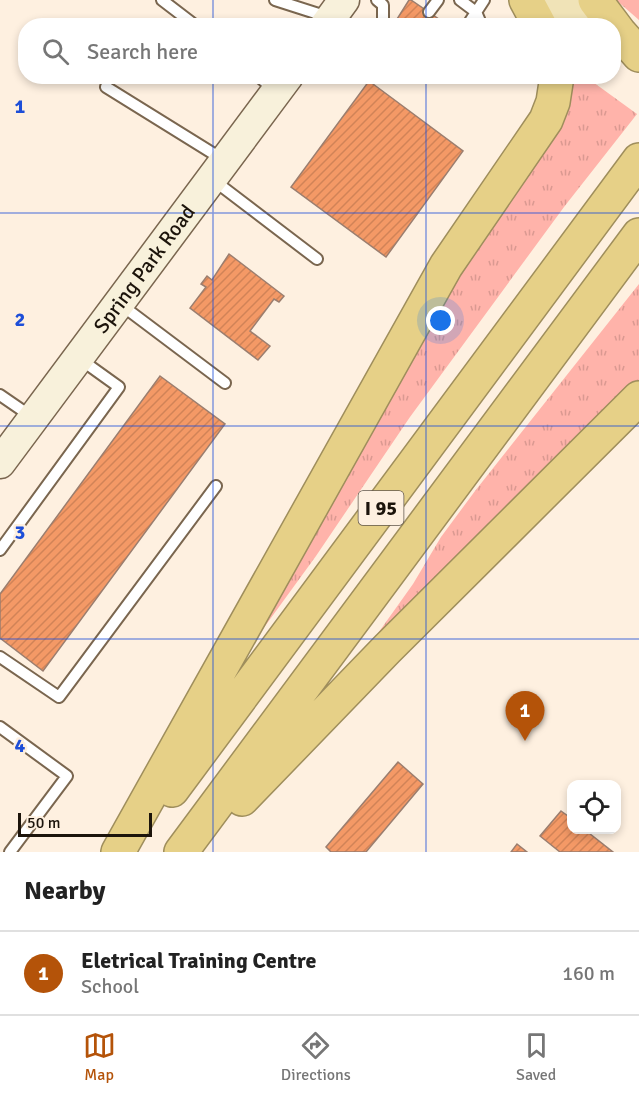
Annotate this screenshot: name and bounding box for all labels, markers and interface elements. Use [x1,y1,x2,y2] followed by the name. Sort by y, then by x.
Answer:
[18,18,621,84] search box
[39,35,72,68] icon: search
[87,38,198,65] text: Search here
[15,94,26,119] text: 1
[88,200,201,338] street label: Spring Park Road
[426,306,455,335] your location
[15,307,25,332] text: 2
[358,491,404,525] road number: I 95
[15,520,25,545] text: 3
[506,692,544,741] pin: 1
[15,733,26,758] text: 4
[567,780,621,834] map controls
[567,780,621,834] button: locate
[18,810,152,838] scale bar
[27,813,61,833] text: 50 m
[24,875,105,907] text: Nearby
[81,947,316,974] text: Eletrical Training Centre
[38,961,49,986] text: 1
[562,961,615,986] text: 160 m
[81,974,139,999] text: School
[83,1029,116,1085] tab: Map
[281,1029,351,1085] tab: Directions
[516,1029,556,1085] tab: Saved

